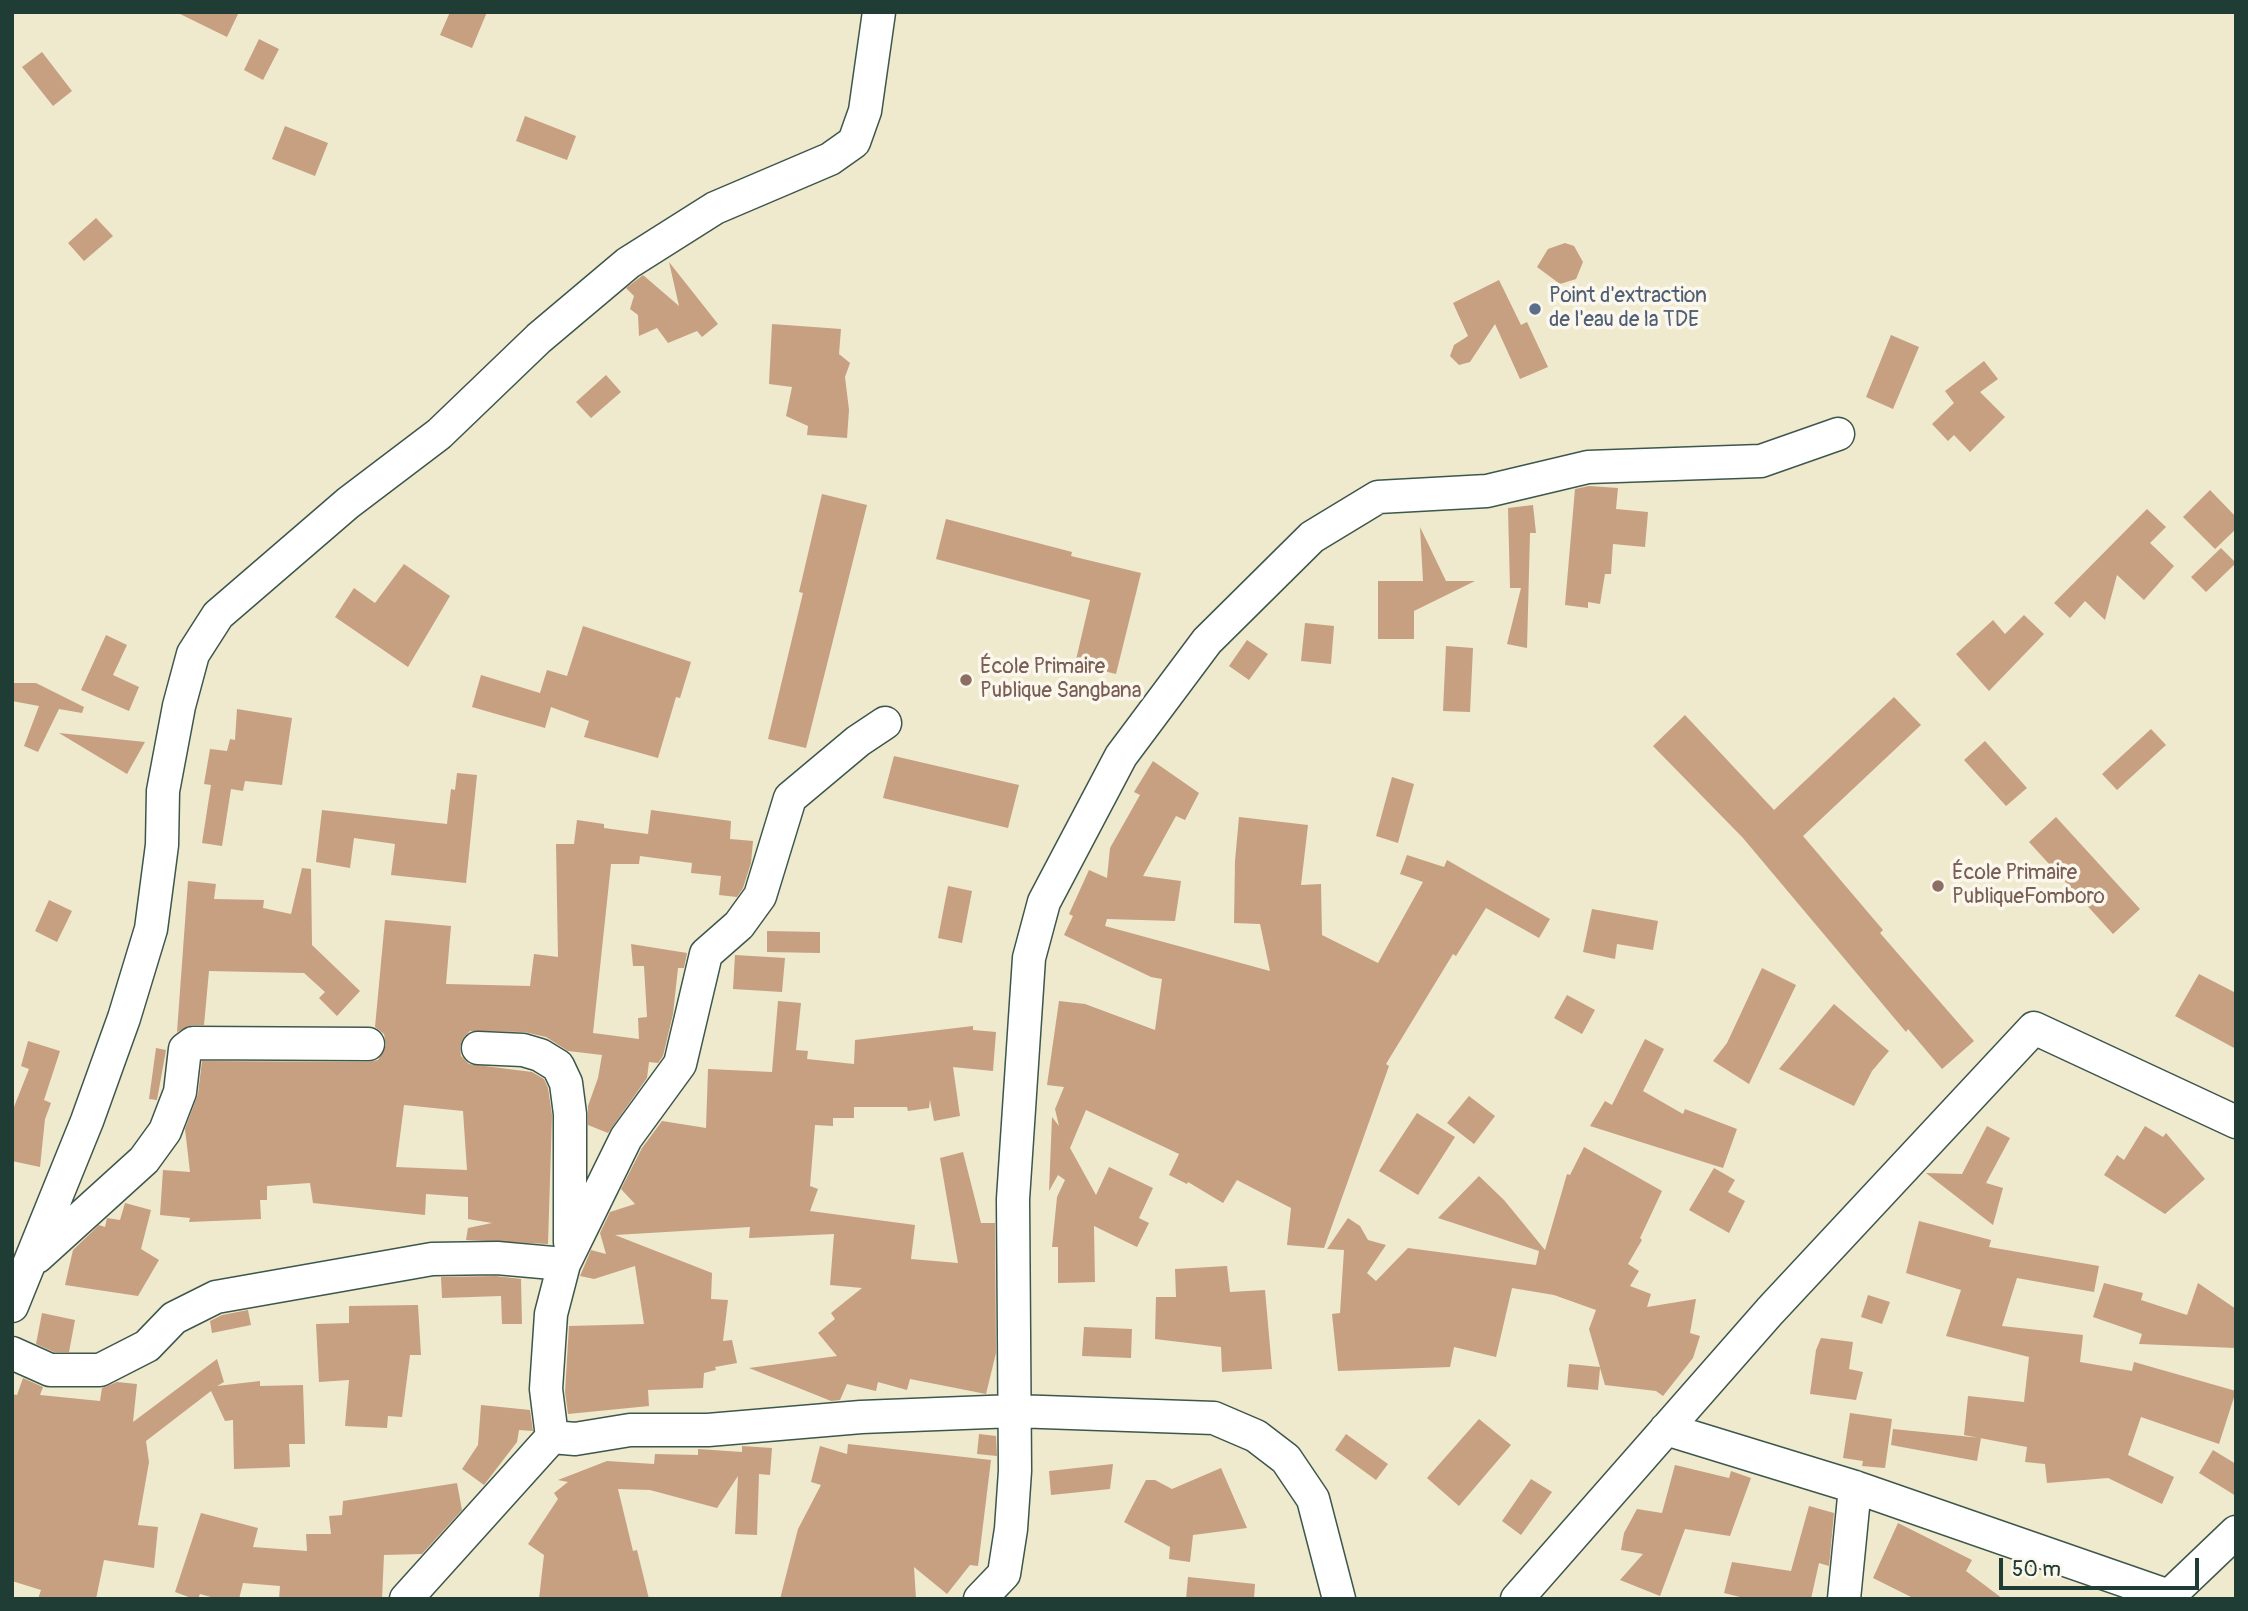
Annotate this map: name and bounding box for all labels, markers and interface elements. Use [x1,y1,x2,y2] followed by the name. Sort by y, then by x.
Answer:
[1549,284,1707,334] place label: Point d'extraction de l'eau de la TDE
[1527,301,1543,317] marker: Point d'extraction de l'eau de la TDE
[980,655,1141,705] place label: École Primaire Publique Sangbana
[958,672,974,688] marker: École Primaire Publique Sangbana
[1952,861,2105,911] place label: École Primaire PubliqueFomboro
[1930,878,1946,894] marker: École Primaire PubliqueFomboro
[2003,1544,2202,1588] scale bar
[2012,1556,2061,1583] text: 50 m

